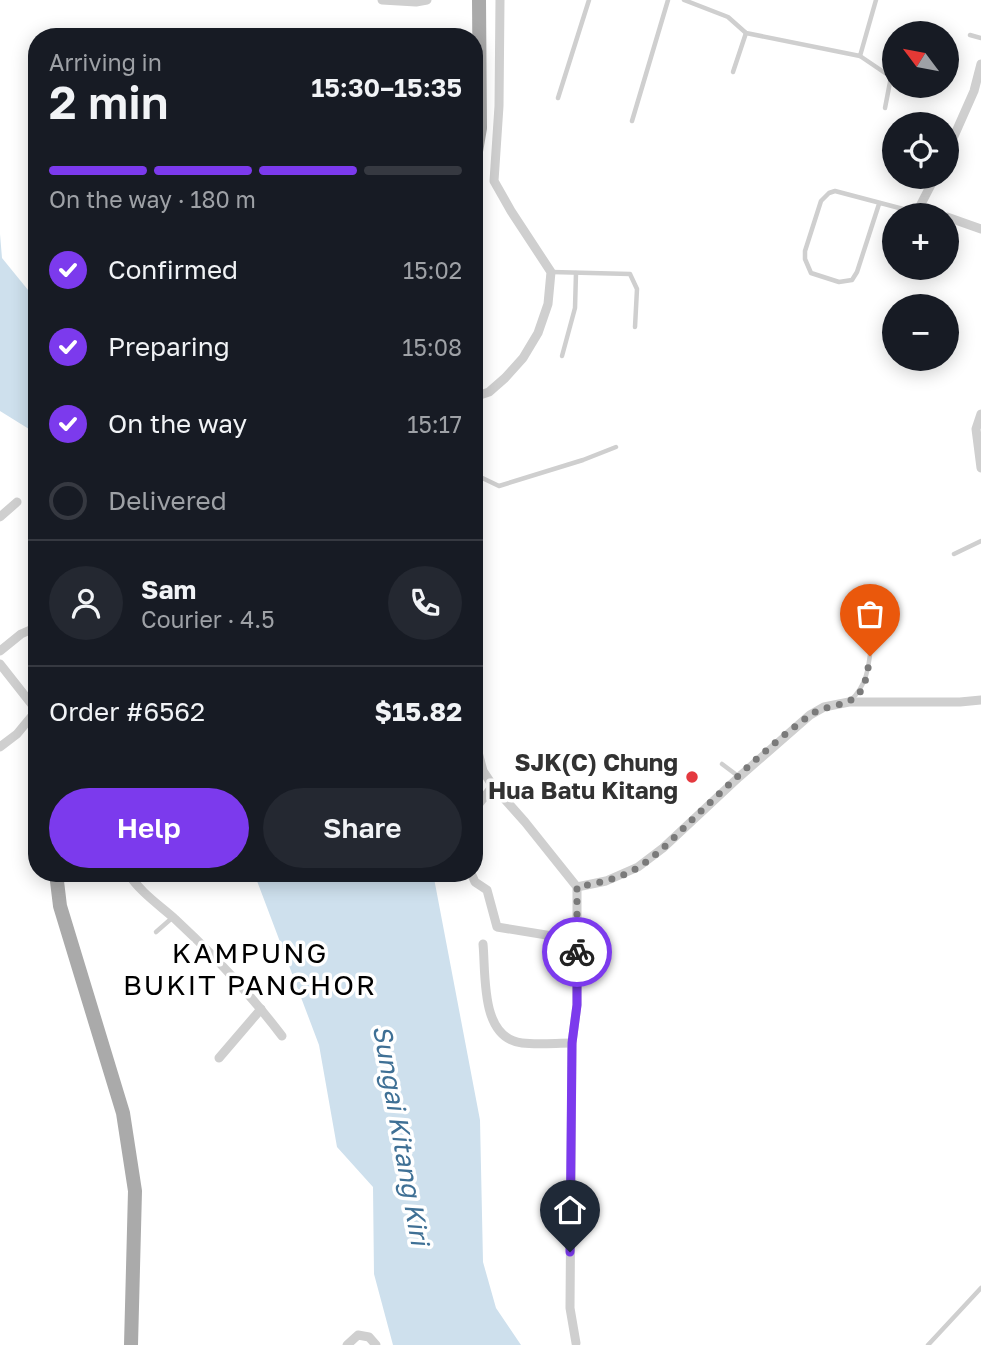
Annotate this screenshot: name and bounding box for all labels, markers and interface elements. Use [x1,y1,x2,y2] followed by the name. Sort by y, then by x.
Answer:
[882,21,959,98] north arrow
[882,21,959,371] map controls
[49,48,162,76] text: Arriving in
[311,72,462,103] text: 15:30–15:35
[49,74,169,129] text: 2 min
[882,112,959,189] button: locate
[49,185,256,213] text: On the way · 180 m
[882,203,959,280] button: +
[49,251,87,289] icon: check
[108,254,238,285] text: Confirmed
[403,256,462,284] text: 15:02
[882,294,959,371] button: −
[49,328,87,366] icon: check
[108,331,230,362] text: Preparing
[402,333,462,361] text: 15:08
[49,405,87,443] icon: check
[108,408,247,439] text: On the way
[407,410,462,438] text: 15:17
[108,485,227,516] text: Delivered
[49,566,123,640] button: person
[388,566,462,640] button: phone
[141,574,196,605] text: Sam
[840,584,900,656] pin
[851,595,889,633] icon: bag
[141,605,274,633] text: Courier · 4.5
[49,696,205,727] text: Order #6562
[375,696,462,727] text: $15.82
[488,747,678,804] place label: SJK(C) Chung Hua Batu Kitang
[684,769,700,785] marker: SJK(C) Chung Hua Batu Kitang
[49,788,249,868] button: Help
[263,788,462,868] button: Share
[542,917,612,987] courier
[558,933,596,971] icon: bike
[123,936,377,1001] district label: KAMPUNG BUKIT PANCHOR
[367,1022,437,1250] water label: Sungai Kitang Kiri
[540,1180,600,1252] pin
[551,1191,589,1229] icon: home

